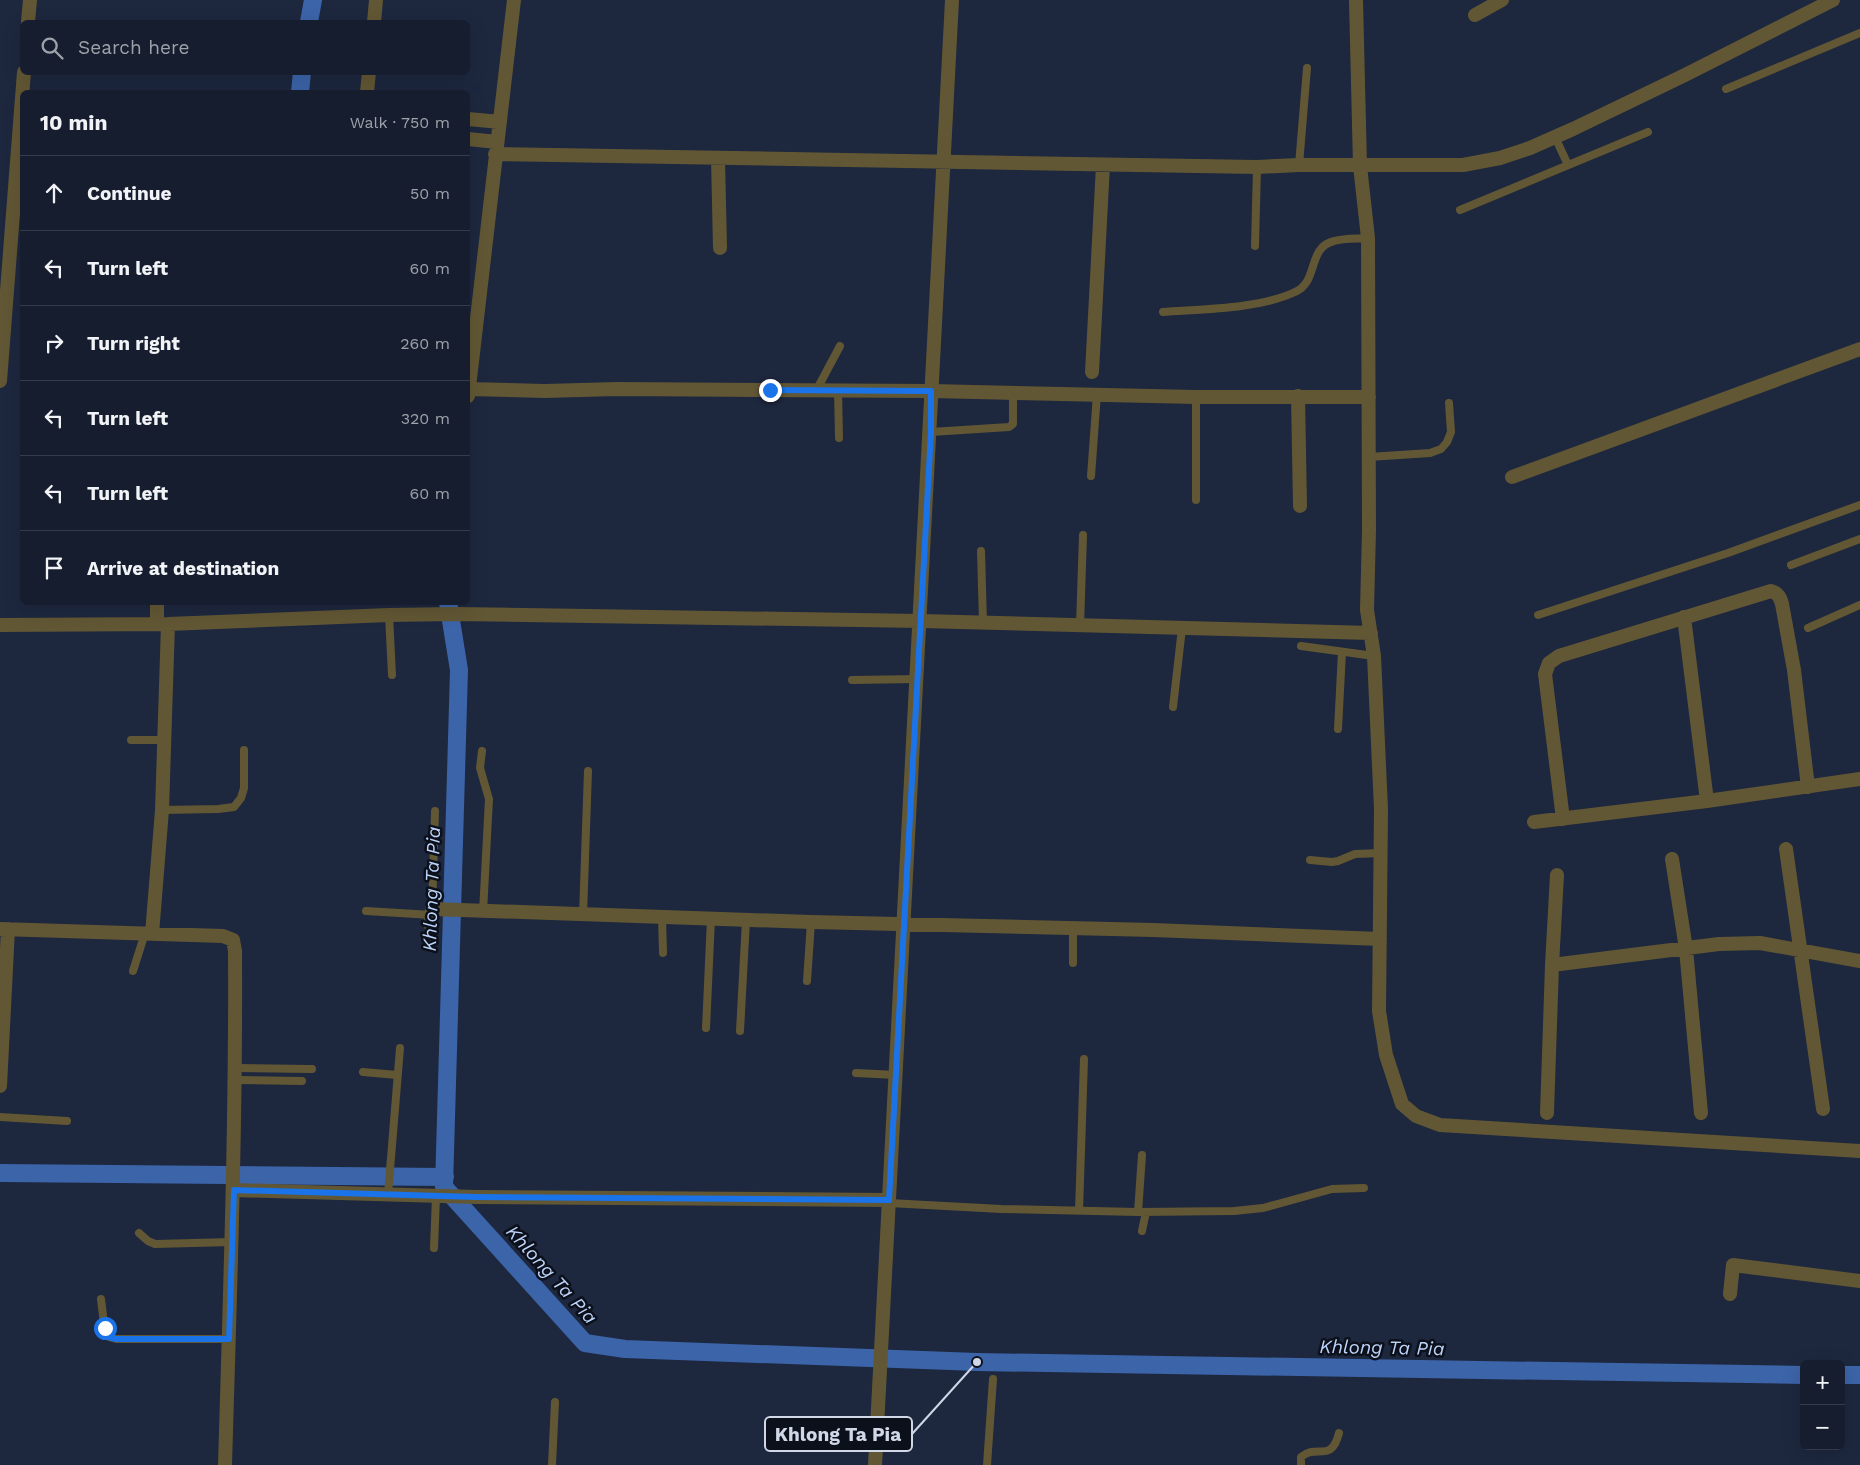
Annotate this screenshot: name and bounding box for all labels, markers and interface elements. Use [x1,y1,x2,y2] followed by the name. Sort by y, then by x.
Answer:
[20,20,470,75] search box
[38,34,66,62] icon: search
[78,36,189,59] text: Search here
[40,110,107,135] text: 10 min
[350,113,450,132] text: Walk · 750 m
[40,179,68,207] icon: ahead
[87,182,171,205] text: Continue
[410,184,450,203] text: 50 m
[40,254,68,282] icon: left
[87,257,168,280] text: Turn left
[410,259,450,278] text: 60 m
[40,329,68,357] icon: right
[87,332,180,355] text: Turn right
[400,334,450,353] text: 260 m
[759,379,782,402] route end
[40,404,68,432] icon: left
[87,407,168,430] text: Turn left
[401,409,450,428] text: 320 m
[40,479,68,507] icon: left
[87,482,168,505] text: Turn left
[410,484,450,503] text: 60 m
[40,554,68,582] icon: arrive
[87,557,279,580] text: Arrive at destination
[418,826,445,952] water label: Khlong Ta Pia
[501,1220,602,1329] water label: Khlong Ta Pia
[94,1317,117,1340] route start
[1319,1335,1445,1360] water label: Khlong Ta Pia
[1800,1360,1845,1450] map controls
[1800,1360,1845,1405] button: +
[1800,1405,1845,1450] button: −
[765,1417,912,1451] callout: Khlong Ta Pia
[775,1423,901,1446] text: Khlong Ta Pia

